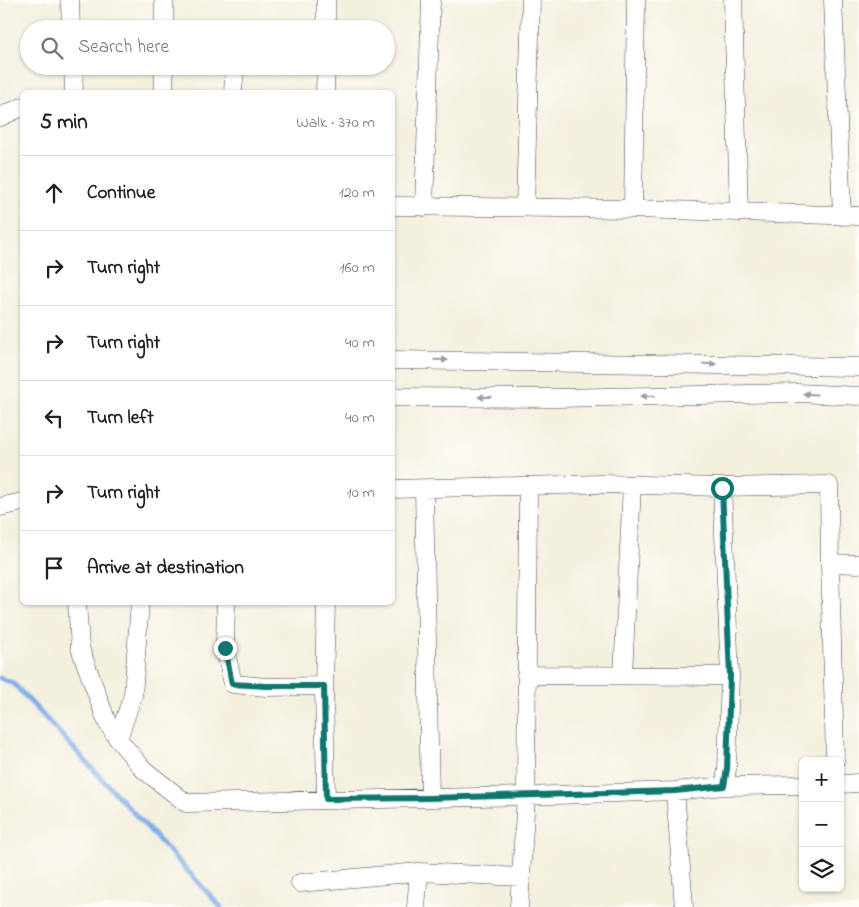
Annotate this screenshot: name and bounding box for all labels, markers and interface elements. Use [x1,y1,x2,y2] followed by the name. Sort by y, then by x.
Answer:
[20,20,395,75] search box
[38,34,66,62] icon: search
[78,34,169,61] text: Search here
[40,108,88,138] text: 5 min
[296,111,375,135] text: Walk · 370 m
[40,179,68,207] icon: ahead
[87,180,155,207] text: Continue
[339,181,375,205] text: 120 m
[40,254,68,282] icon: right
[87,255,160,282] text: Turn right
[340,256,375,280] text: 160 m
[40,329,68,357] icon: right
[87,330,160,357] text: Turn right
[345,331,375,355] text: 40 m
[433,357,449,365] one-way arrow
[701,361,717,369] one-way arrow
[802,389,818,397] one-way arrow
[640,392,656,400] one-way arrow
[477,393,493,401] one-way arrow
[40,404,68,432] icon: left
[87,405,154,432] text: Turn left
[345,406,375,430] text: 40 m
[711,477,734,500] route start
[40,479,68,507] icon: right
[87,480,160,507] text: Turn right
[347,481,375,505] text: 10 m
[40,554,68,582] icon: arrive
[87,555,244,582] text: Arrive at destination
[214,637,237,660] route end
[799,757,844,892] map controls
[799,757,844,802] button: +
[799,802,844,847] button: −
[799,847,844,892] button: layers

